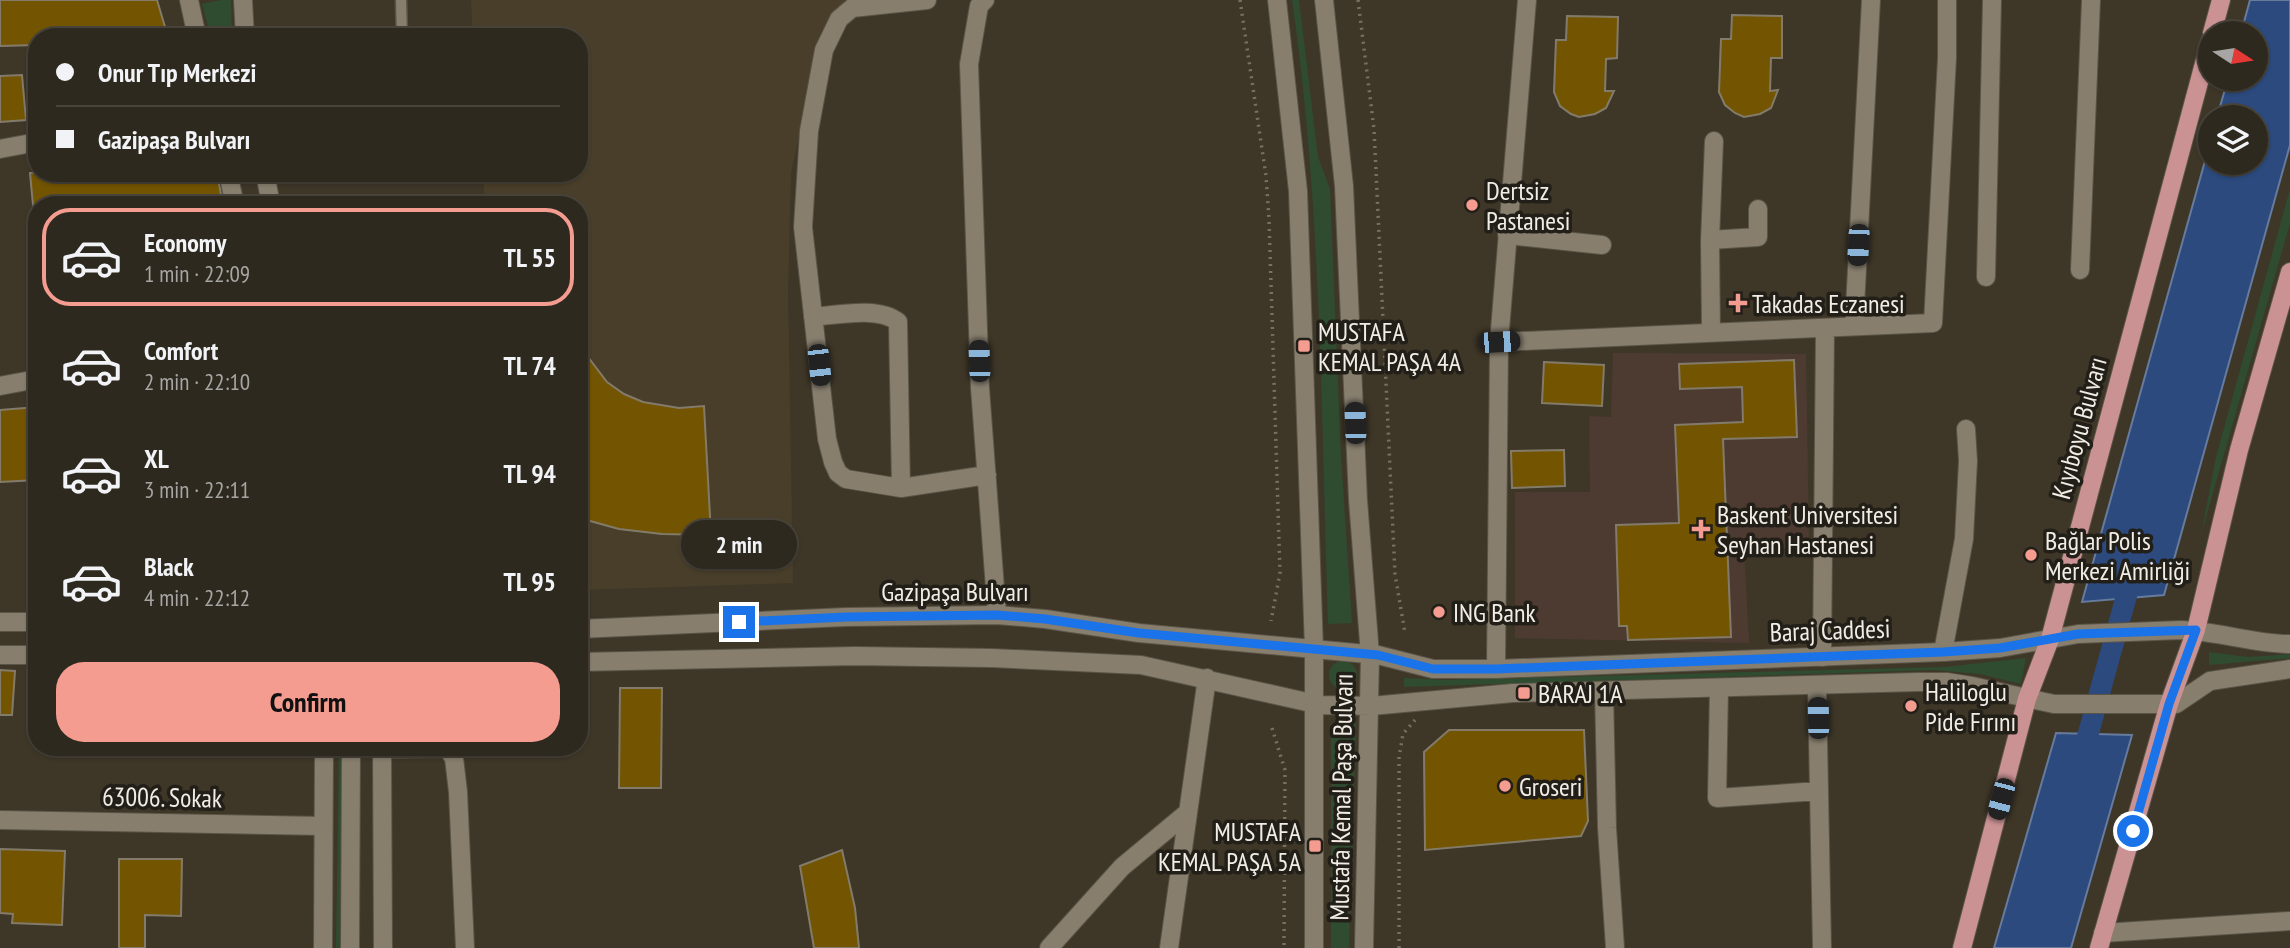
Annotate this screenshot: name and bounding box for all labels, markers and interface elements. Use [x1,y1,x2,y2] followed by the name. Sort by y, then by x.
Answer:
[2198,21,2268,91] north arrow
[2198,21,2268,175] map controls
[98,56,256,89] text: Onur Tıp Merkezi
[2198,105,2268,175] button: layers
[98,123,250,156] text: Gazipaşa Bulvarı
[1486,174,1570,237] place label: Dertsiz Pastanesi
[1464,197,1480,213] marker: Dertsiz Pastanesi
[1847,223,1870,267] car
[60,226,123,289] icon: car
[144,226,226,259] text: Economy
[504,241,556,274] text: TL 55
[144,259,250,288] text: 1 min · 22:09
[1752,287,1905,320] place label: Takadas Eczanesi
[1730,295,1746,311] marker: Takadas Eczanesi
[1318,315,1462,378] place label: MUSTAFA KEMAL PAŞA 4A
[1478,330,1521,354] car
[60,334,123,397] icon: car
[144,334,218,367] text: Comfort
[1296,338,1312,354] marker: MUSTAFA KEMAL PAŞA 4A
[968,340,991,382] car
[807,343,832,387] car
[504,349,556,382] text: TL 74
[2044,353,2114,503] street label: Kıyıboyu Bulvarı
[144,367,250,396] text: 2 min · 22:10
[1344,402,1367,444] car
[60,442,123,505] icon: car
[144,442,169,475] text: XL
[504,457,556,490] text: TL 94
[144,475,250,504] text: 3 min · 22:11
[1717,498,1898,561] place label: Baskent Universitesi Seyhan Hastanesi
[1691,519,1711,539] marker: Baskent Universitesi Seyhan Hastanesi
[681,520,797,570] callout: 2 min
[2045,524,2190,587] place label: Bağlar Polis Merkezi Amirliği
[716,530,762,559] text: 2 min
[2023,547,2039,563] marker: Bağlar Polis Merkezi Amirliği
[60,550,123,613] icon: car
[144,550,194,583] text: Black
[504,565,556,598] text: TL 95
[881,575,1029,608] street label: Gazipaşa Bulvarı
[144,583,250,612] text: 4 min · 22:12
[1453,596,1536,629] place label: ING Bank
[1431,604,1447,620] marker: ING Bank
[723,606,755,638] route end
[1769,611,1891,649] street label: Baraj Caddesi
[56,662,560,742] button: Confirm
[1322,673,1360,921] street label: Mustafa Kemal Paşa Bulvarı
[1925,675,2016,738] place label: Haliloglu Pide Fırını
[1538,677,1623,710] place label: BARAJ 1A
[1516,685,1532,701] marker: BARAJ 1A
[1808,697,1829,739] car
[1903,698,1919,714] marker: Haliloglu Pide Fırını
[1519,770,1582,803] place label: Groseri
[1986,776,2017,822] car
[1497,778,1513,794] marker: Groseri
[102,779,222,815] street label: 63006. Sokak
[1158,815,1302,878] place label: MUSTAFA KEMAL PAŞA 5A
[2117,815,2149,847] route start
[1307,838,1323,854] marker: MUSTAFA KEMAL PAŞA 5A

